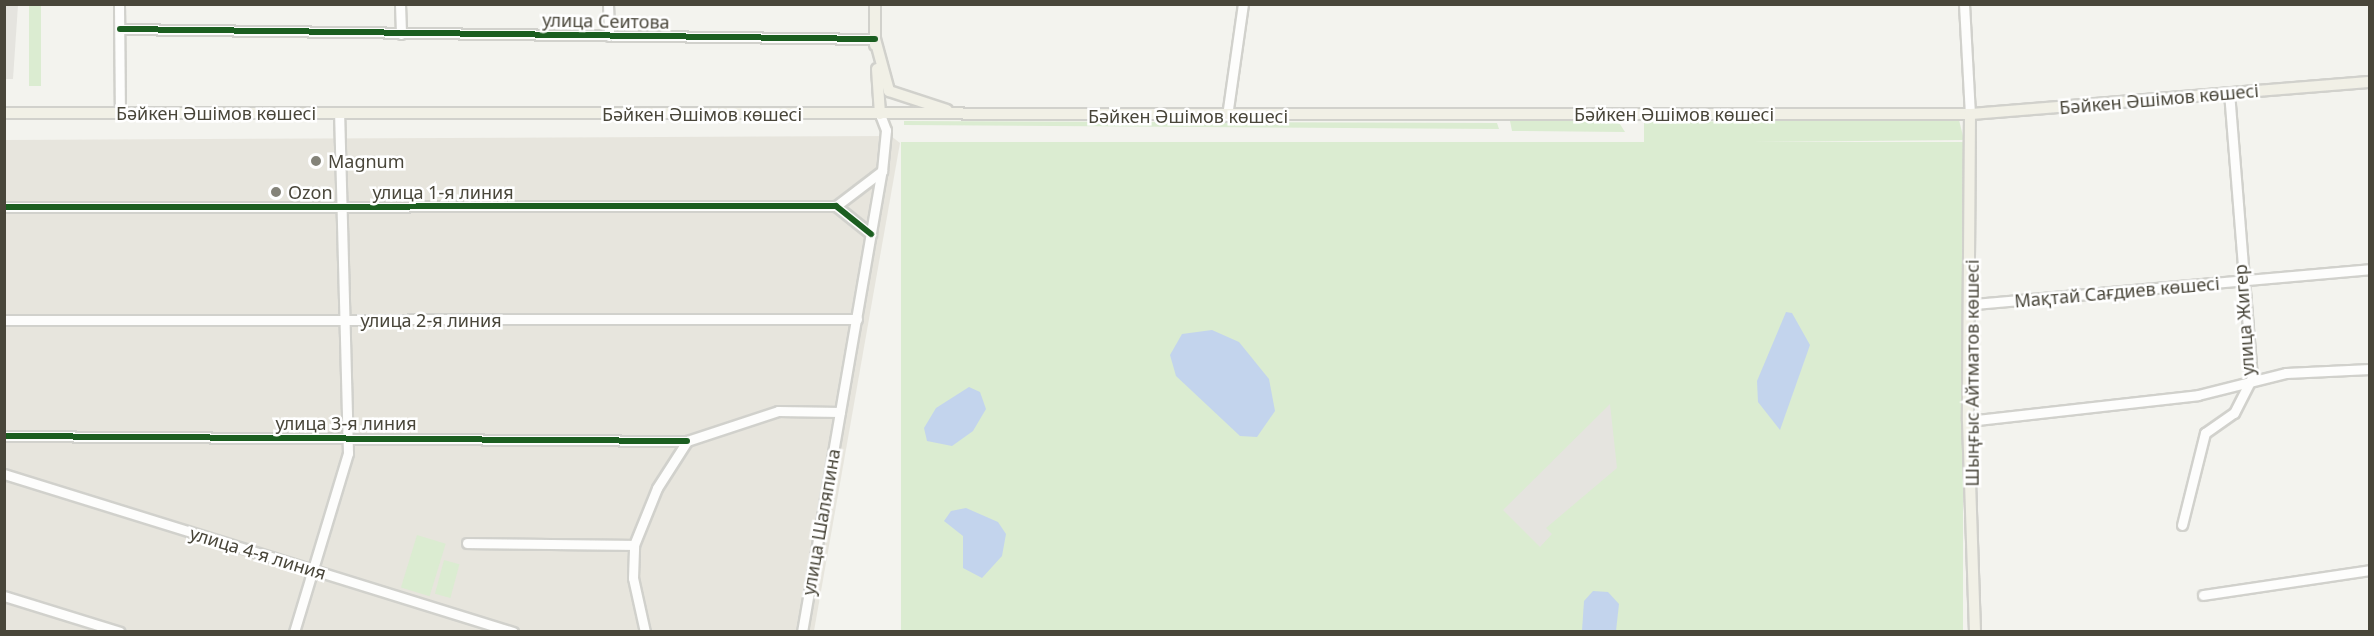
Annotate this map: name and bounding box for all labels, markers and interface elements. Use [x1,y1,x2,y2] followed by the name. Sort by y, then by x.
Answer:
[542,9,670,33] street label: улица Сеитова
[2058,80,2260,118] street label: Бәйкен Әшімов көшесі
[116,102,316,124] street label: Бәйкен Әшімов көшесі
[602,103,802,125] street label: Бәйкен Әшімов көшесі
[1574,103,1774,125] street label: Бәйкен Әшімов көшесі
[1088,105,1288,127] street label: Бәйкен Әшімов көшесі
[328,150,405,172] place label: Magnum
[309,154,323,168] marker: Magnum
[288,181,333,203] place label: Ozon
[372,181,514,203] street label: улица 1-я линия
[269,185,283,199] marker: Ozon
[1961,259,1983,487] street label: Шыңғыс Айтматов көшесі
[2229,264,2259,376] street label: улица Жигер
[2014,272,2220,312] street label: Мақтай Сағдиев көшесі
[360,309,502,331] street label: улица 2-я линия
[275,412,417,434] street label: улица 3-я линия
[797,447,845,597] street label: улица Шаляпина
[187,522,329,584] street label: улица 4-я линия

